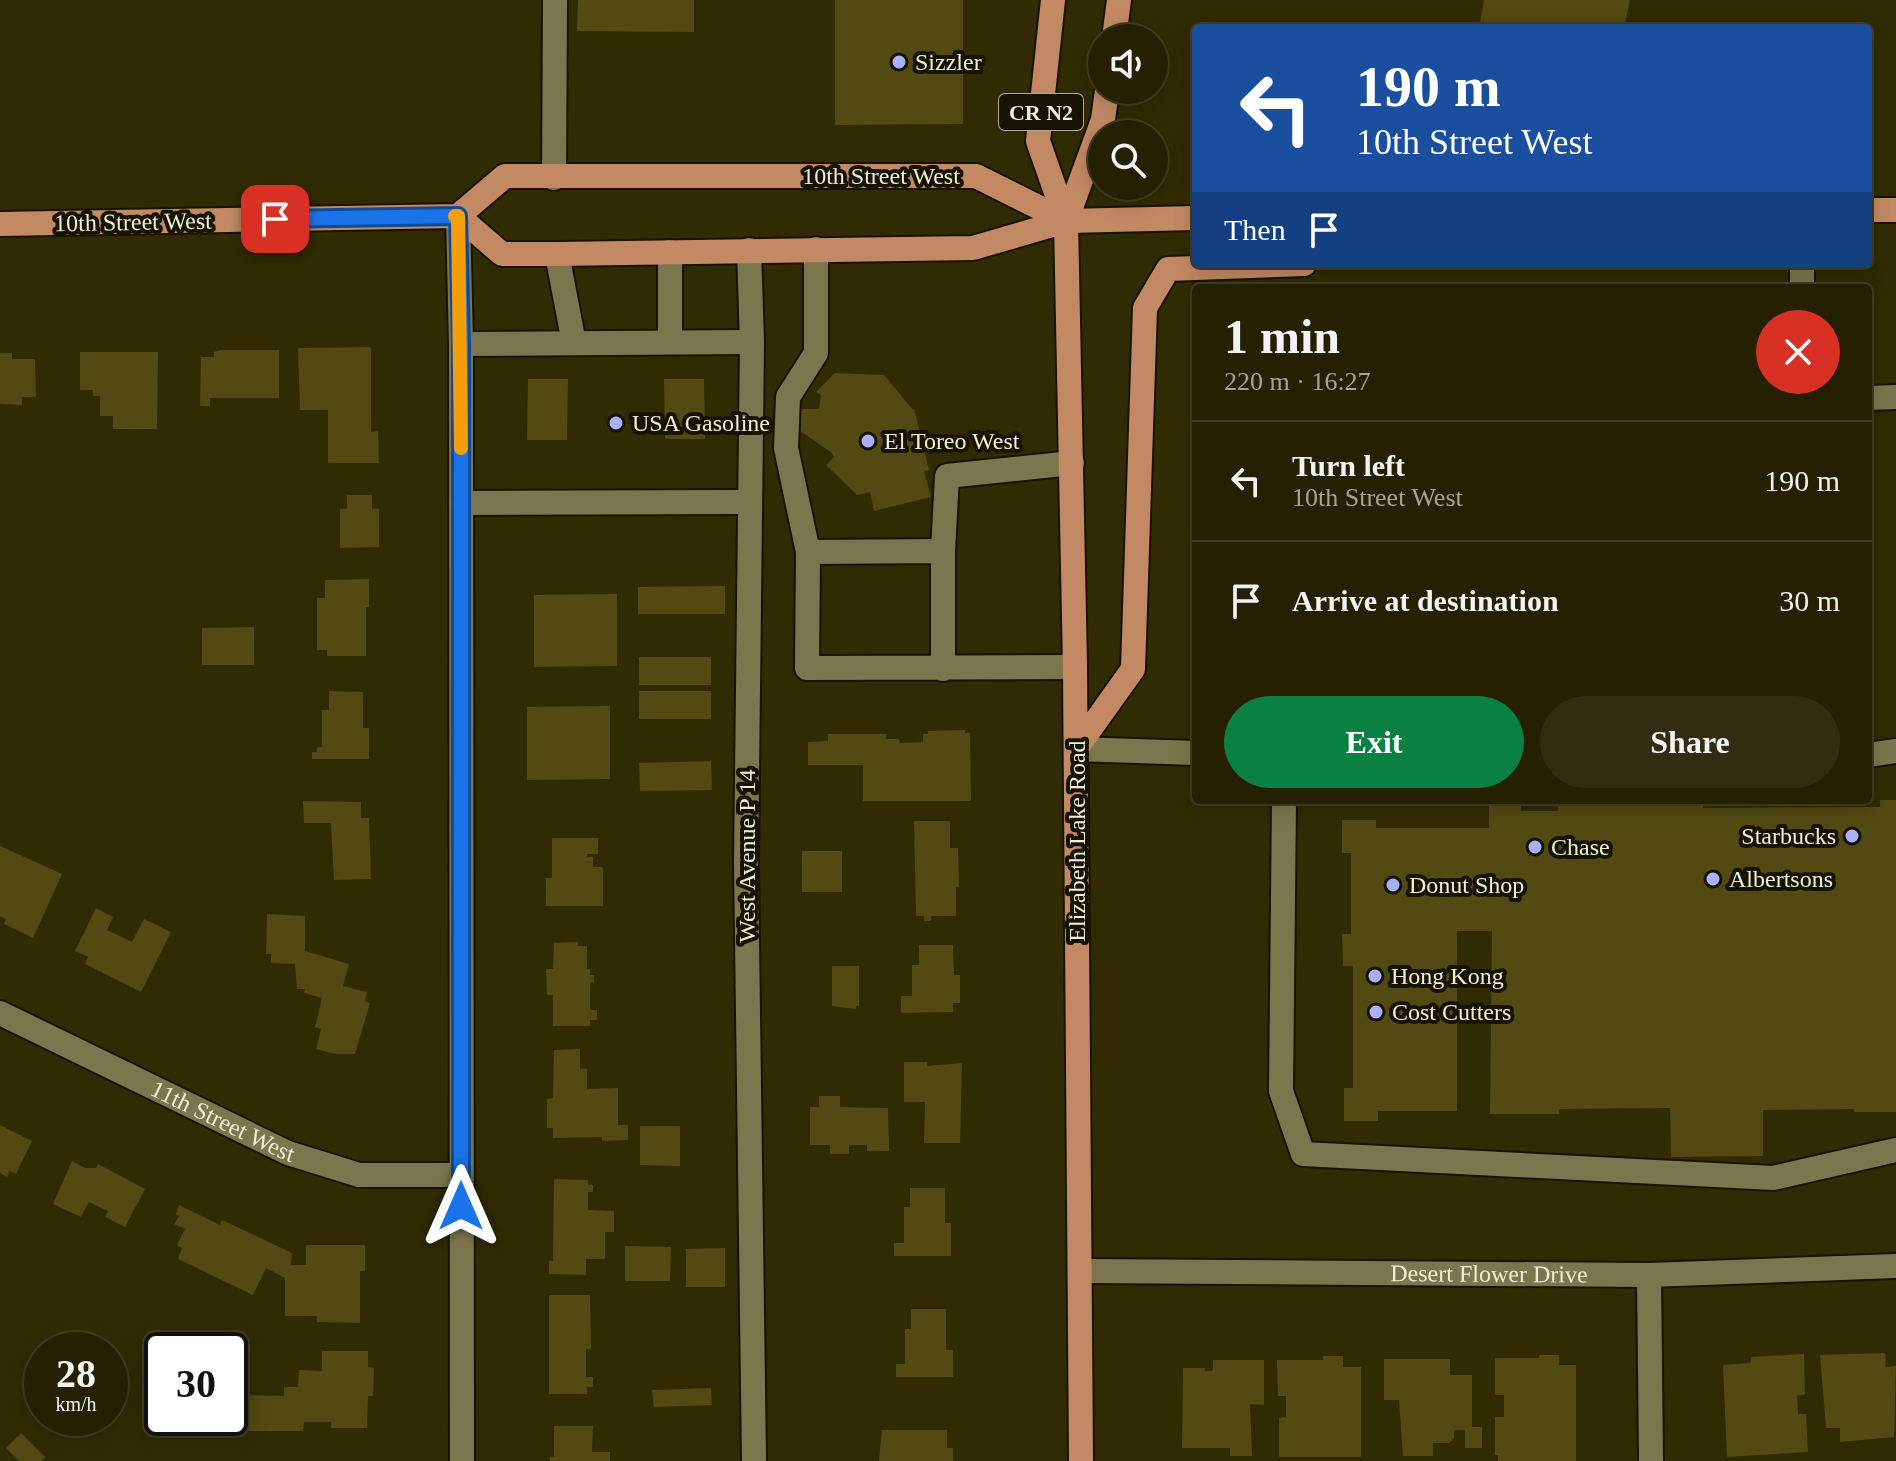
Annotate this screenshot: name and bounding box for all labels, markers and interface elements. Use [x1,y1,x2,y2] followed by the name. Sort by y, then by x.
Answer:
[1088,24,1168,200] map controls
[1088,24,1168,104] button: sound
[915,49,982,75] place label: Sizzler
[890,53,908,71] marker: Sizzler
[1224,56,1328,160] icon: left
[1356,56,1501,118] text: 190 m
[999,94,1083,130] road number: CR N2
[1088,120,1168,200] button: search
[1356,122,1592,162] text: 10th Street West
[802,163,960,189] street label: 10th Street West
[241,185,309,253] pin
[253,197,297,241] icon: arrive
[54,208,212,236] street label: 10th Street West
[1302,208,1346,252] icon: arrive
[1224,213,1286,246] text: Then
[1224,310,1340,363] text: 1 min
[1756,310,1840,394] button: close
[1224,367,1371,396] text: 220 m · 16:27
[632,410,770,436] place label: USA Gasoline
[607,414,625,432] marker: USA Gasoline
[884,428,1020,454] place label: El Toreo West
[859,432,877,450] marker: El Toreo West
[1292,449,1405,482] text: Turn left
[1224,459,1268,503] icon: left
[1764,464,1840,497] text: 190 m
[1292,483,1463,512] text: 10th Street West
[1224,579,1268,623] icon: arrive
[1292,584,1559,617] text: Arrive at destination
[1779,584,1840,617] text: 30 m
[1224,696,1524,788] button: Exit
[1540,696,1840,788] button: Share
[1064,740,1090,942] street label: Elizabeth Lake Road
[734,769,760,943] street label: West Avenue P 14
[1741,823,1836,849] place label: Starbucks
[1843,827,1861,845] marker: Starbucks
[1551,834,1610,860] place label: Chase
[1526,838,1544,856] marker: Chase
[1729,866,1833,892] place label: Albertsons
[1704,870,1722,888] marker: Albertsons
[1409,872,1524,898] place label: Donut Shop
[1384,876,1402,894] marker: Donut Shop
[1391,963,1504,989] place label: Hong Kong
[1366,967,1384,985] marker: Hong Kong
[1392,999,1511,1025] place label: Cost Cutters
[1367,1003,1385,1021] marker: Cost Cutters
[147,1075,298,1167] street label: 11th Street West
[419,1164,503,1248] position arrow
[1390,1260,1588,1288] street label: Desert Flower Drive
[144,1332,248,1436] speed limit sign: 30
[56,1351,96,1396] text: 28
[55,1393,97,1415] text: km/h

